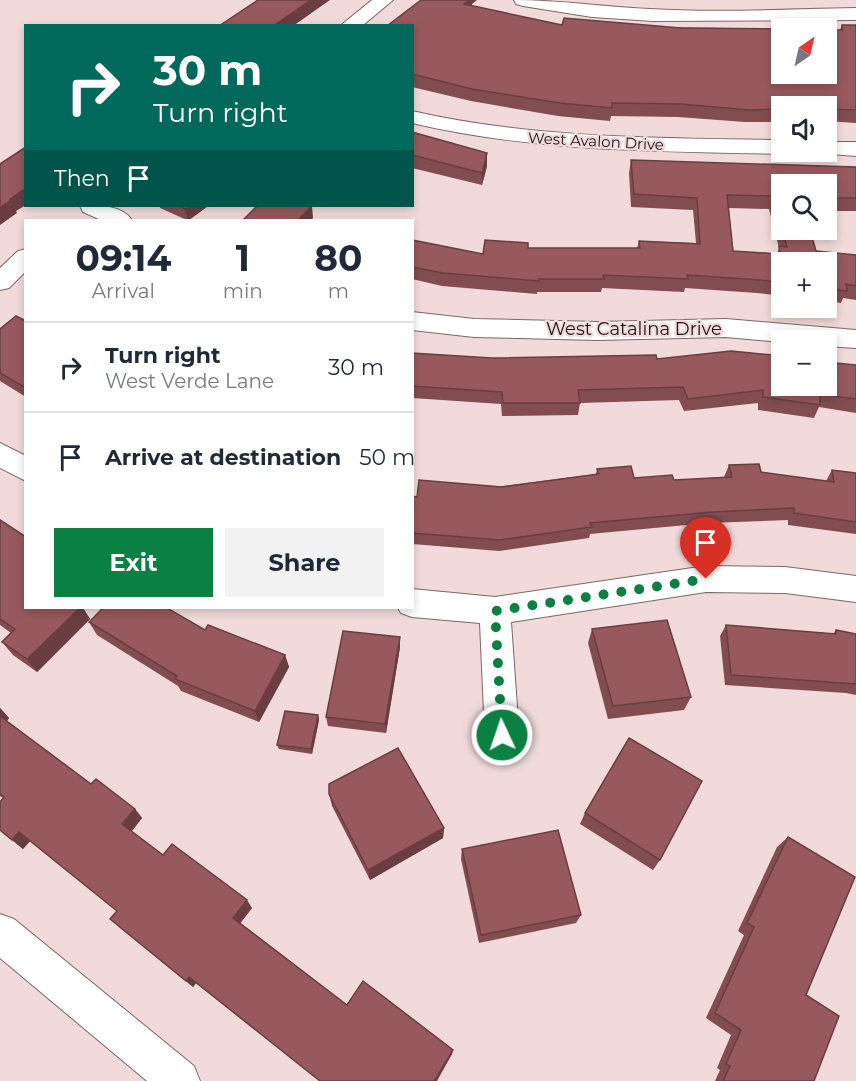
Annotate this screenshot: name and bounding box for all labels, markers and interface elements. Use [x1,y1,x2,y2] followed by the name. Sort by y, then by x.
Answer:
[771,18,837,84] north arrow
[771,18,837,396] map controls
[153,44,262,96] text: 30 m
[54,48,132,126] icon: right
[153,96,288,129] text: Turn right
[771,96,837,162] button: sound
[528,128,664,154] street label: West Avalon Drive
[122,162,155,195] icon: arrive
[54,165,110,192] text: Then
[771,174,837,240] button: search
[75,236,171,280] text: 09:14
[236,236,250,280] text: 1
[314,236,362,280] text: 80
[771,252,837,318] button: +
[92,279,155,303] text: Arrival
[223,279,263,303] text: min
[328,279,349,303] text: m
[546,318,722,340] street label: West Catalina Drive
[771,330,837,396] button: −
[105,342,220,369] text: Turn right
[54,351,87,384] icon: right
[328,354,384,381] text: 30 m
[105,369,274,393] text: West Verde Lane
[54,441,87,474] icon: arrive
[105,444,341,471] text: Arrive at destination
[359,444,415,471] text: 50 m
[680,517,731,579] pin
[689,526,722,559] icon: arrive
[54,528,213,597] button: Exit
[225,528,384,597] button: Share
[470,703,534,767] position arrow

